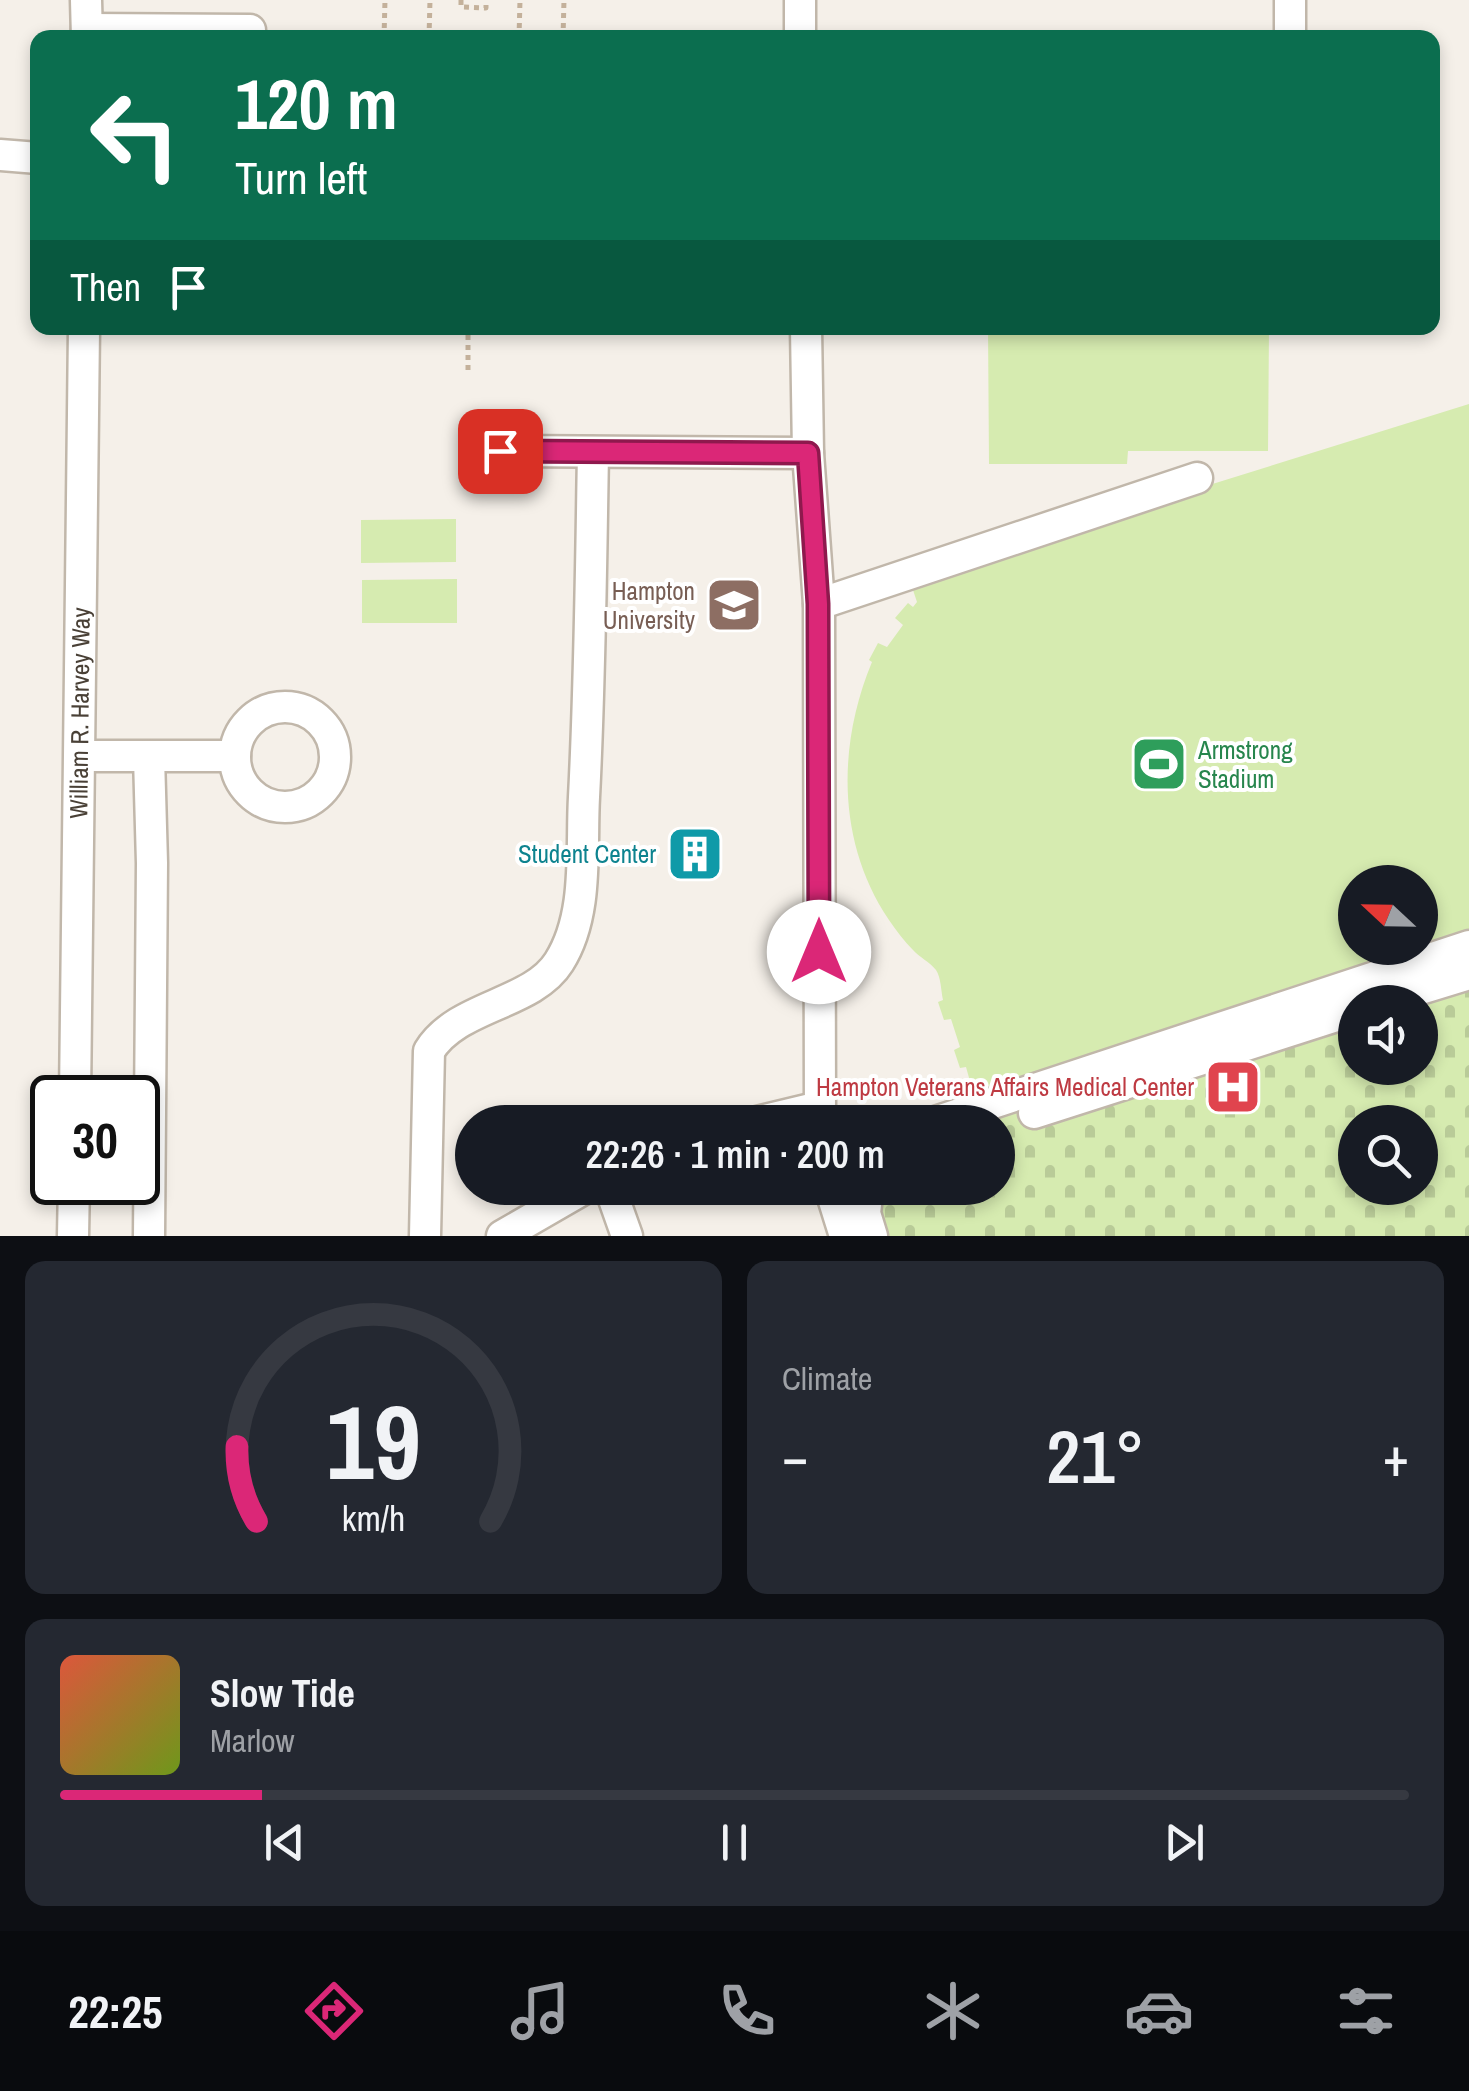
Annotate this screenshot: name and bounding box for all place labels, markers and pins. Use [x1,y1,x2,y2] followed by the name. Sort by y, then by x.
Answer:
[458,409,543,494] pin
[603,574,696,637] place label: Hampton University
[704,575,764,635] school or university icon: Hampton University
[1197,733,1293,796] place label: Armstrong Stadium
[1129,734,1189,794] sports icon: Armstrong Stadium
[665,824,725,884] building icon: Student Center
[518,837,656,871] place label: Student Center
[1203,1057,1263,1117] hospital icon: Hampton Veterans Affairs Medical Center
[816,1070,1194,1104] place label: Hampton Veterans Affairs Medical Center

